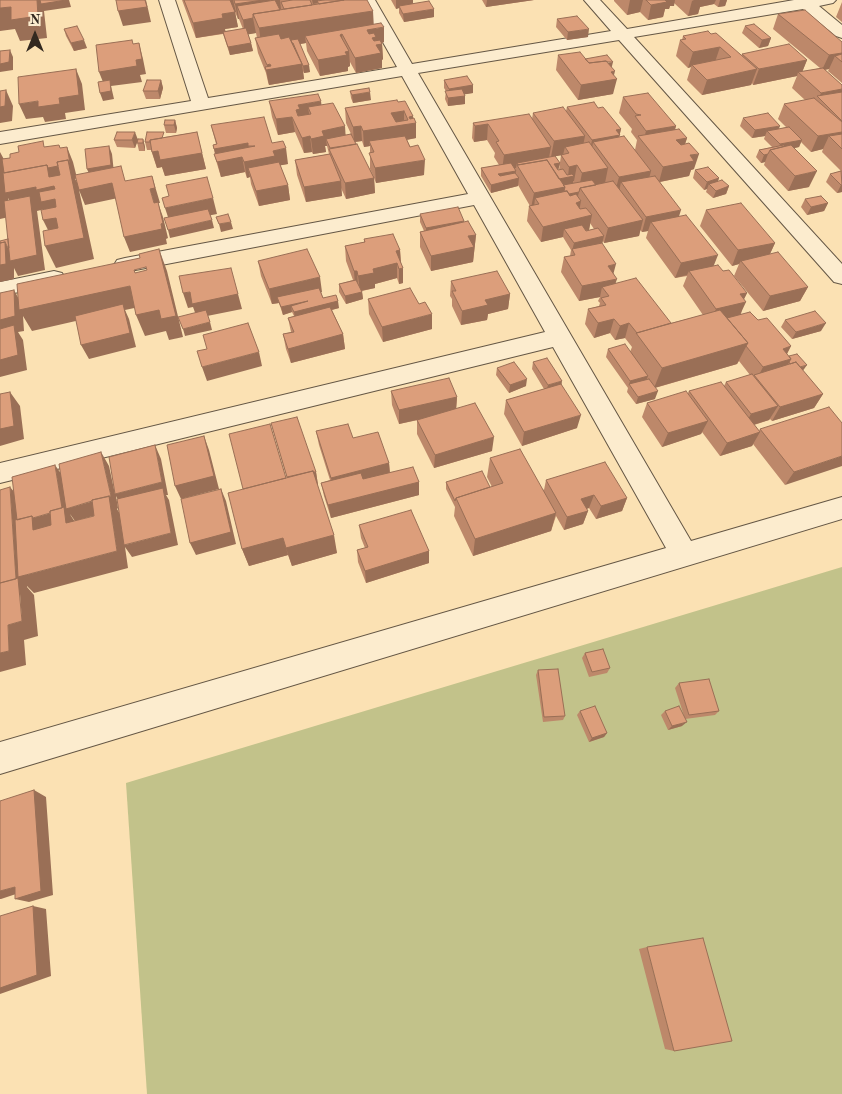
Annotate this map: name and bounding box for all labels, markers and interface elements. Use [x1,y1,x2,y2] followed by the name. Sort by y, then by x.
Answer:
[10,10,60,60] north arrow
[30,13,40,27] text: N

